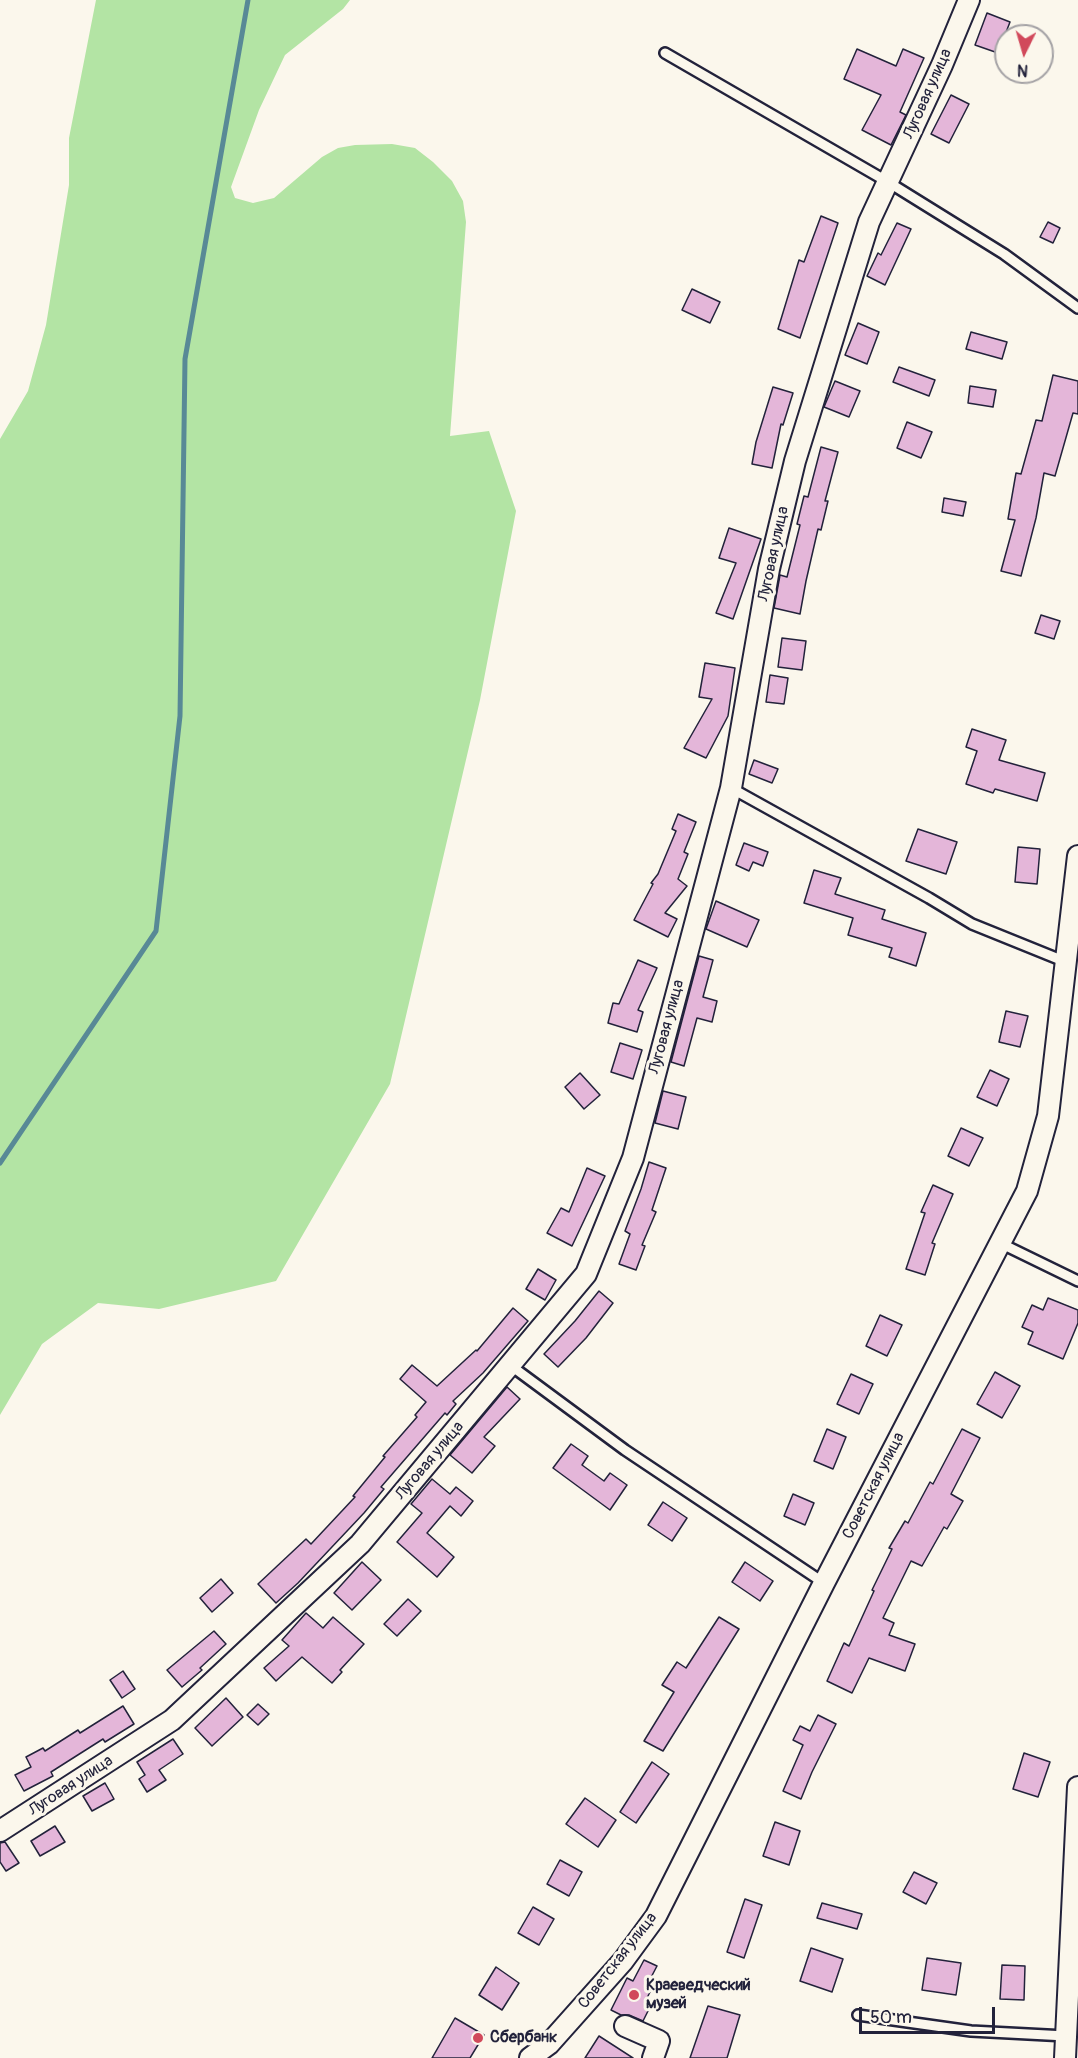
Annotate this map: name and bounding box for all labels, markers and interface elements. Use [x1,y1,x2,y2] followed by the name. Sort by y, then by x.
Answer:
[994,24,1054,84] north arrow
[900,46,956,142] street label: Луговая улица
[1016,60,1029,80] text: N
[755,505,793,603] street label: Луговая улица
[645,978,689,1076] street label: Луговая улица
[392,1418,468,1504] street label: Луговая улица
[839,1430,909,1542] street label: Советская улица
[25,1752,117,1820] street label: Луговая улица
[574,1909,662,2013] street label: Советская улица
[646,1976,751,2014] place label: Краеведческий музей
[627,1988,641,2002] marker: Краеведческий музей
[862,1995,998,2033] scale bar
[870,2006,912,2029] text: 50 m
[490,2028,557,2048] place label: Сбербанк
[471,2031,485,2045] marker: Сбербанк

